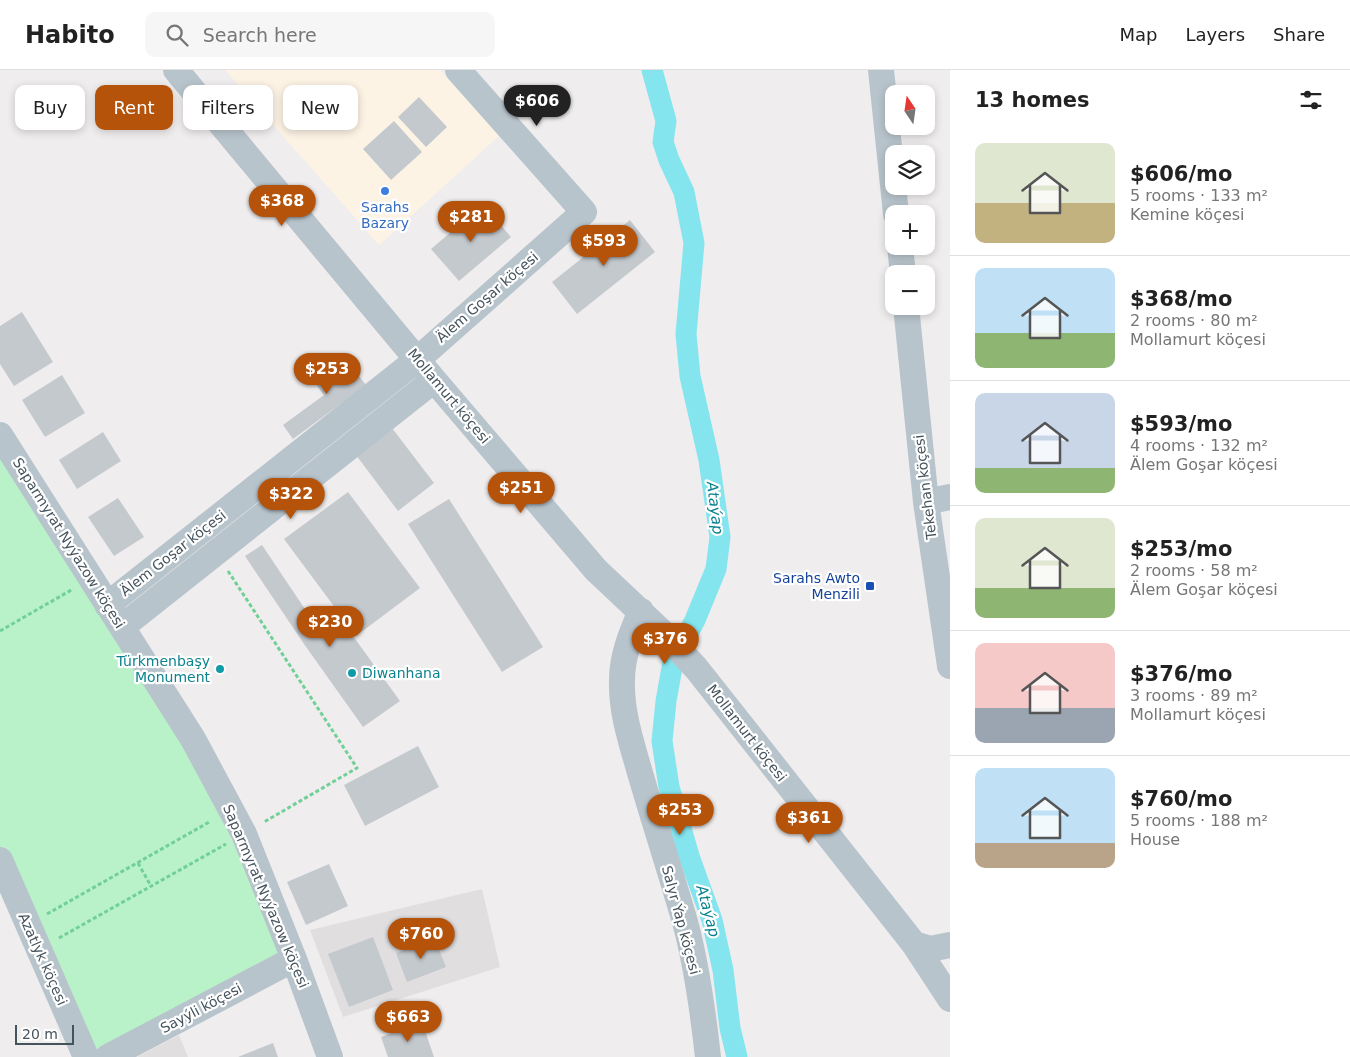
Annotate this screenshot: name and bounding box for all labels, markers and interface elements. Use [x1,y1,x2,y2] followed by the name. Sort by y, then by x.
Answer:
[145,12,495,57] search box
[25,21,115,49] text: Habito
[163,21,191,49] icon: search
[203,24,317,46] text: Search here
[1119,24,1157,45] text: Map
[1185,24,1245,45] text: Layers
[1273,24,1325,45] text: Share
[15,85,85,130] chip: Buy
[95,85,173,130] chip: Rent
[183,85,273,130] chip: Filters
[283,85,358,130] chip: New
[507,85,567,127] pin: $606
[885,85,935,135] north arrow
[885,85,935,315] map controls
[1297,86,1325,114] icon: filters
[975,88,1090,112] text: 13 homes
[515,91,559,110] text: $606
[885,145,935,195] button: layers
[1130,162,1232,186] text: $606/mo
[1015,163,1075,223] icon: home
[252,184,312,227] pin: $368
[379,185,391,197] marker: Sarahs Bazary
[1130,186,1268,205] text: 5 rooms · 133 m²
[260,191,304,210] text: $368
[361,199,409,231] place label: Sarahs Bazary
[441,200,501,243] pin: $281
[885,205,935,255] button: +
[1130,205,1245,224] text: Kemine köçesi
[449,207,493,226] text: $281
[574,224,634,267] pin: $593
[582,231,626,250] text: $593
[432,248,541,345] street label: Älem Goşar köçesi
[885,265,935,315] button: −
[1130,287,1232,311] text: $368/mo
[1015,288,1075,348] icon: home
[1130,311,1258,330] text: 2 rooms · 80 m²
[1130,330,1266,349] text: Mollamurt köçesi
[405,345,493,447] street label: Mollamurt köçesi
[297,352,357,395] pin: $253
[305,359,349,378] text: $253
[1130,412,1232,436] text: $593/mo
[1015,413,1075,473] icon: home
[911,434,939,541] street label: Tekehan köçesi
[1130,436,1268,455] text: 4 rooms · 132 m²
[10,455,128,631] street label: Saparmyrat Nyýazow köçesi
[1130,455,1278,474] text: Älem Goşar köçesi
[491,472,551,514] pin: $251
[261,478,321,520] pin: $322
[499,478,543,497] text: $251
[703,480,727,535] water label: Ataýap
[269,484,313,503] text: $322
[116,506,229,599] street label: Älem Goşar köçesi
[1130,537,1232,561] text: $253/mo
[1015,538,1075,598] icon: home
[1130,561,1258,580] text: 2 rooms · 58 m²
[773,570,860,602] place label: Sarahs Awto Menzili
[864,580,876,592] marker: Sarahs Awto Menzili
[1130,580,1278,599] text: Älem Goşar köçesi
[300,606,360,648] pin: $230
[308,612,352,631] text: $230
[635,622,695,665] pin: $376
[643,629,687,648] text: $376
[115,653,210,685] place label: Türkmenbaşy Monument
[1130,662,1232,686] text: $376/mo
[214,663,226,675] marker: Türkmenbaşy Monument
[1015,663,1075,723] icon: home
[362,665,440,681] place label: Diwanhana
[346,667,358,679] marker: Diwanhana
[704,681,790,785] street label: Mollamurt köçesi
[1130,686,1258,705] text: 3 rooms · 89 m²
[1130,705,1266,724] text: Mollamurt köçesi
[1130,787,1232,811] text: $760/mo
[1015,788,1075,848] icon: home
[650,794,710,836] pin: $253
[658,800,702,819] text: $253
[220,802,312,990] street label: Saparmyrat Nyýazow köçesi
[779,802,839,844] pin: $361
[787,808,831,827] text: $361
[1130,811,1268,830] text: 5 rooms · 188 m²
[1130,830,1180,849] text: House
[659,864,703,976] street label: Salyr Ýap köçesi
[692,882,724,939] water label: Ataýap
[15,910,71,1008] street label: Azatlyk köçesi
[391,918,451,960] pin: $760
[399,924,443,943] text: $760
[158,980,244,1036] street label: Sayýli köçesi
[378,1000,438,1043] pin: $663
[386,1007,430,1026] text: $663
[15,1022,74,1045] scale bar
[22,1026,58,1042] text: 20 m

